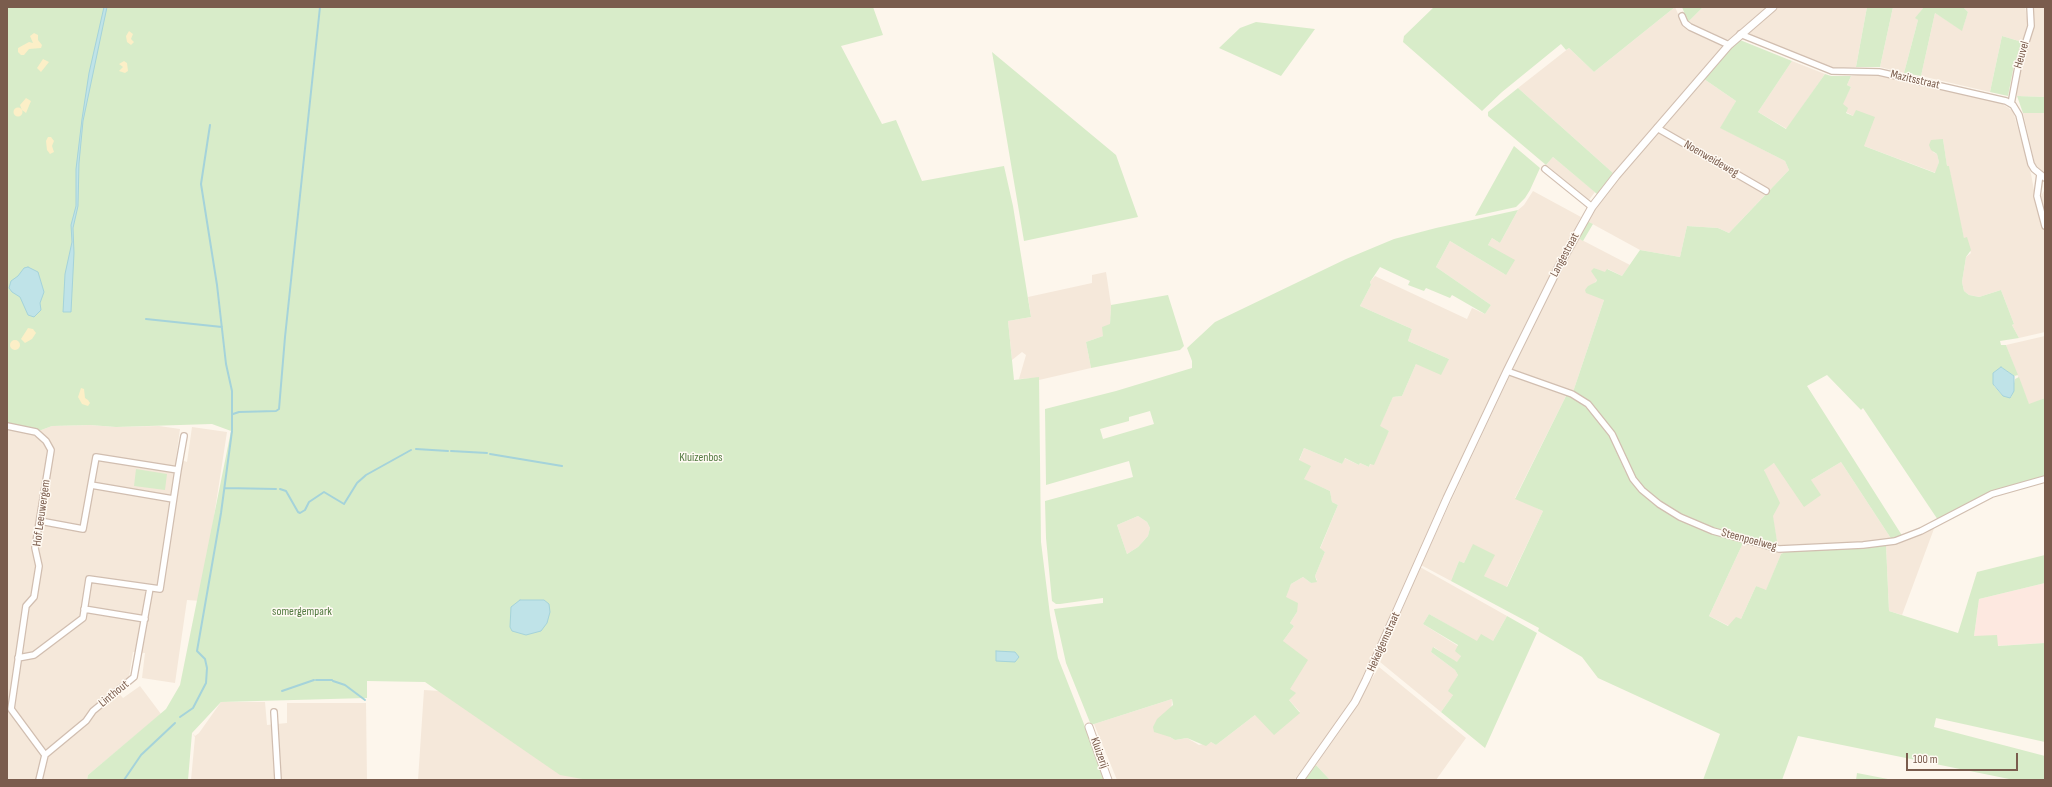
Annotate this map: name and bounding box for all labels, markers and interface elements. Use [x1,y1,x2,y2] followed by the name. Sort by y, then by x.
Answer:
[2011,40,2033,70] street label: Heuvel
[1889,67,1941,93] street label: Mazitsstraat
[1681,138,1741,180] street label: Noenweideweg
[1547,230,1583,280] street label: Langestraat
[679,451,723,465] park label: Kluizenbos
[30,479,54,547] street label: Hof Leeuwergem
[1720,526,1778,554] street label: Steenpoelweg
[272,605,332,619] park label: somergempark
[1364,610,1404,674] street label: Hekelgemstraat
[96,678,132,710] street label: Linthout
[1087,736,1111,770] street label: Kluizerij
[1908,745,2020,771] scale bar
[1913,752,1938,767] text: 100 m

